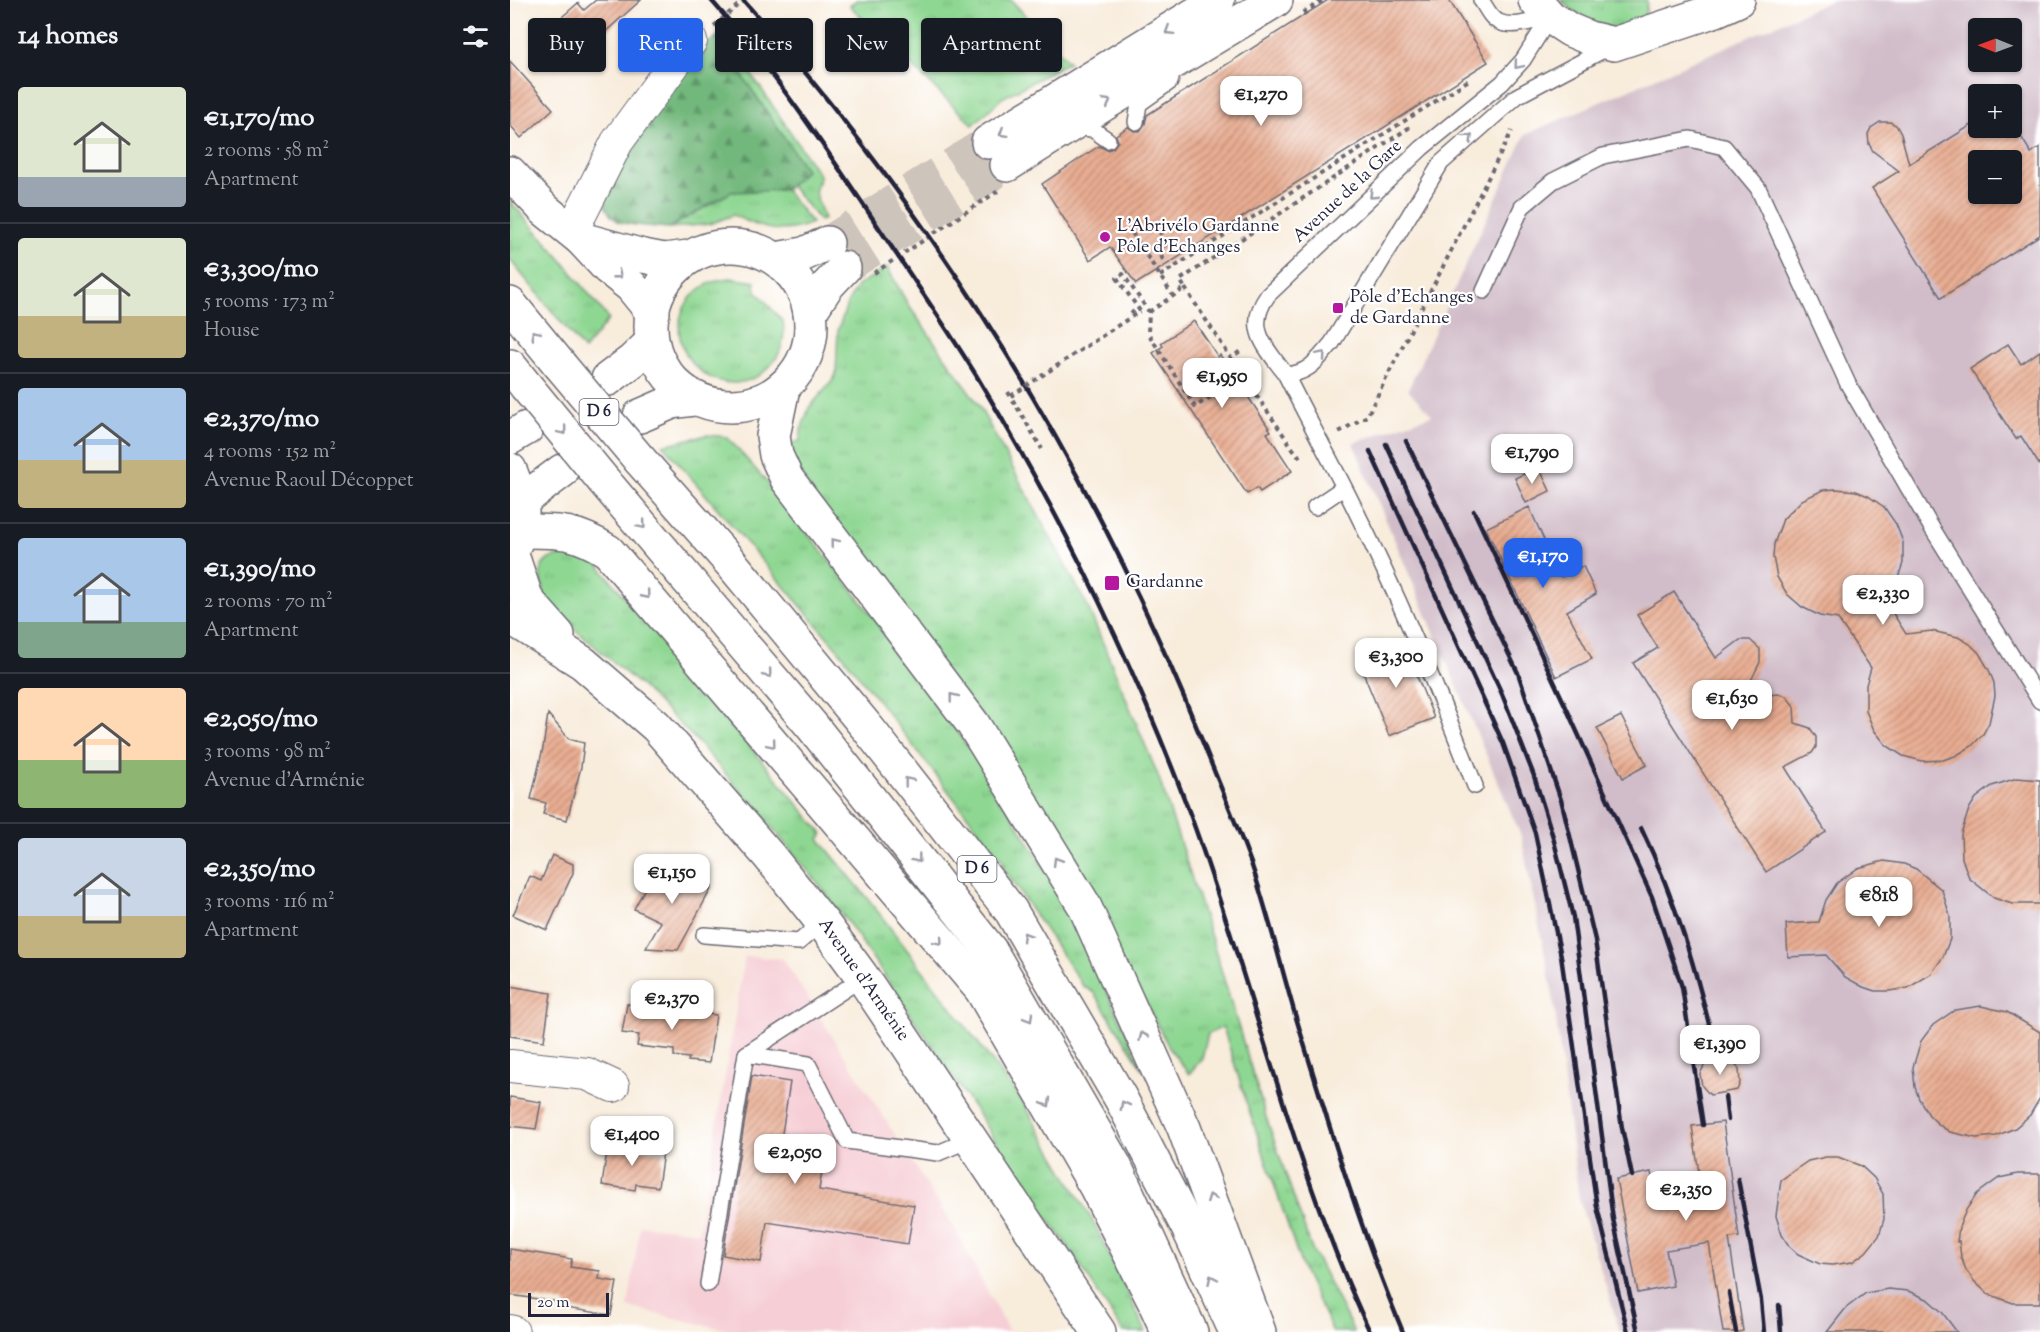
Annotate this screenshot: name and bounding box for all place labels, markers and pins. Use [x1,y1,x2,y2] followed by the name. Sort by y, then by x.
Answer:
[1212,76,1310,127] pin: €1,270
[1117,214,1279,261] place label: L'Abrivélo Gardanne Pôle d'Echanges
[1098,230,1112,244] marker: L'Abrivélo Gardanne Pôle d'Echanges
[1350,285,1473,332] place label: Pôle d'Echanges de Gardanne
[1331,301,1345,315] marker: Pôle d'Echanges de Gardanne
[1173,358,1271,409] pin: €1,950
[1483,434,1581,485] pin: €1,790
[1494,538,1592,589] pin: €1,170
[1126,570,1203,596] place label: Gardanne
[1103,574,1121,592] marker: Gardanne
[1834,575,1932,626] pin: €2,330
[1347,638,1445,689] pin: €3,300
[1683,680,1781,731] pin: €1,630
[623,854,721,905] pin: €1,150
[1843,877,1915,928] pin: €818
[623,980,721,1031] pin: €2,370
[1671,1025,1769,1076] pin: €1,390
[583,1116,681,1167] pin: €1,400
[746,1134,844,1185] pin: €2,050
[1637,1171,1735,1222] pin: €2,350

